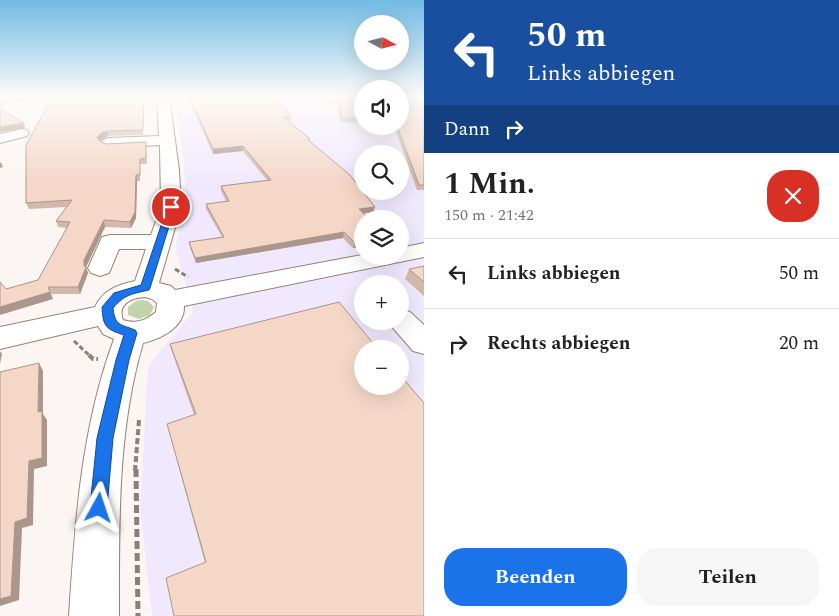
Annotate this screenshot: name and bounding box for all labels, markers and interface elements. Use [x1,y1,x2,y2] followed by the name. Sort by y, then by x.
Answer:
[527,9,607,62] text: 50 m
[354,15,409,70] north arrow
[354,15,409,395] map controls
[444,20,509,85] icon: left
[527,57,675,90] text: Links abbiegen
[354,80,409,135] button: sound
[444,115,490,144] text: Dann
[500,115,528,143] icon: right
[354,145,409,200] button: search
[444,161,535,207] text: 1 Min.
[767,170,819,222] button: close
[150,186,192,228] pin
[157,193,185,221] icon: arrive
[444,203,534,227] text: 150 m · 21:42
[354,210,409,265] button: layers
[487,259,621,288] text: Links abbiegen
[779,259,819,288] text: 50 m
[444,260,472,288] icon: left
[354,275,409,330] button: +
[487,329,631,358] text: Rechts abbiegen
[779,329,819,358] text: 20 m
[444,330,472,358] icon: right
[354,340,409,395] button: −
[72,481,124,533] position arrow
[444,548,627,606] button: Beenden
[637,548,819,606] button: Teilen

